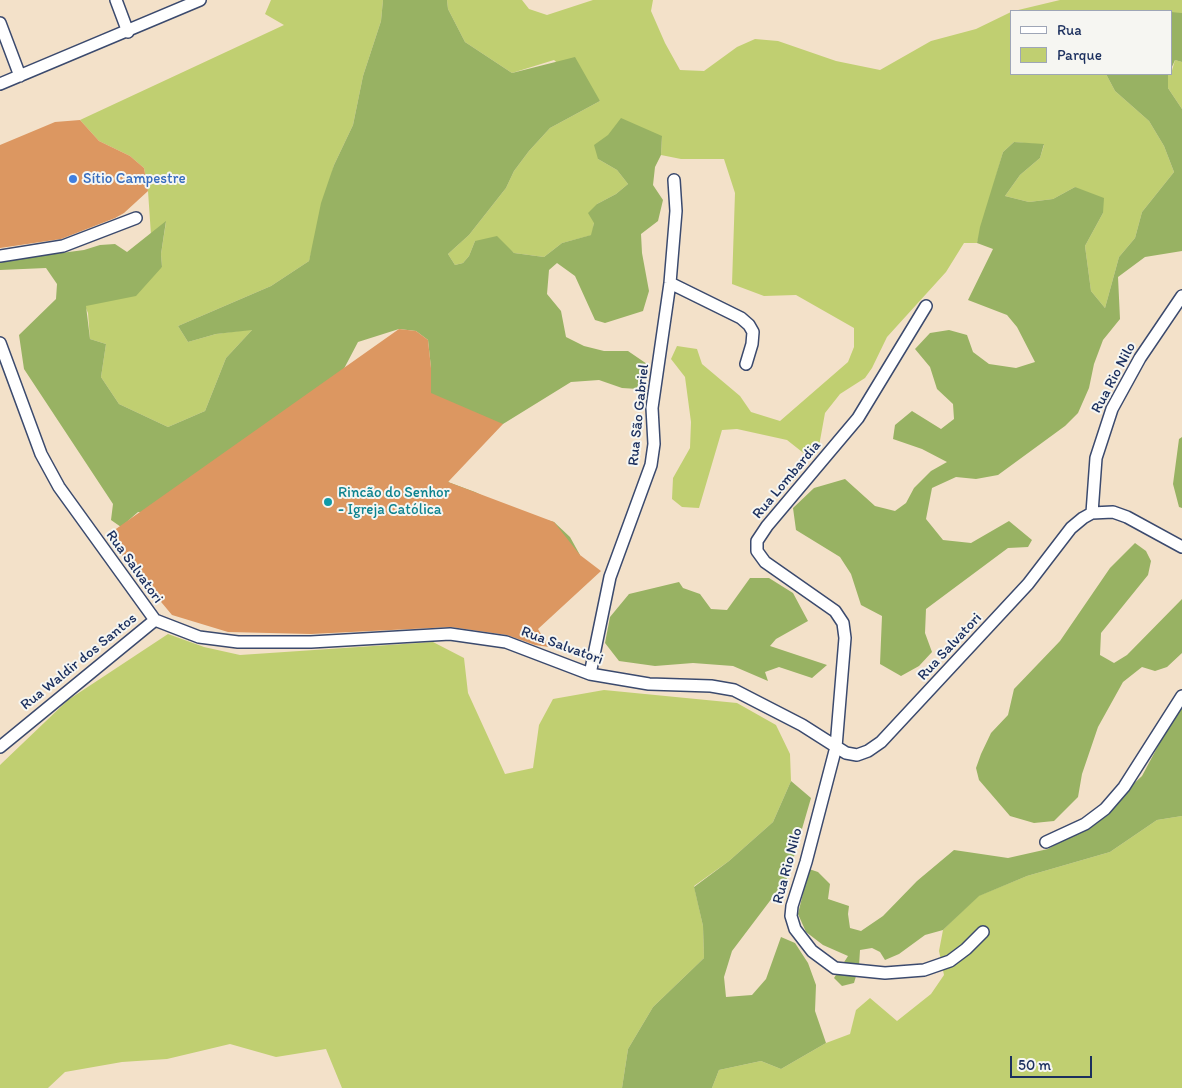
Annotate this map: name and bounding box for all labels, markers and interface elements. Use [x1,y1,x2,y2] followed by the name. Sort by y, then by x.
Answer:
[1010,10,1172,75] legend
[1057,21,1082,39] text: Rua
[1057,46,1102,64] text: Parque
[83,170,186,188] place label: Sítio Campestre
[67,173,79,185] marker: Sítio Campestre
[1088,339,1140,417] street label: Rua Rio Nilo
[625,363,653,467] street label: Rua São Gabriel
[749,437,825,523] street label: Rua Lombardia
[338,484,450,519] place label: Rincão do Senhor - Igreja Católica
[322,496,334,508] marker: Rincão do Senhor - Igreja Católica
[101,527,167,607] street label: Rua Salvatori
[914,609,986,685] street label: Rua Salvatori
[17,610,141,714] street label: Rua Waldir dos Santos
[519,623,605,669] street label: Rua Salvatori
[769,826,807,906] street label: Rua Rio Nilo
[1012,1046,1094,1078] scale bar
[1018,1056,1051,1074] text: 50 m

